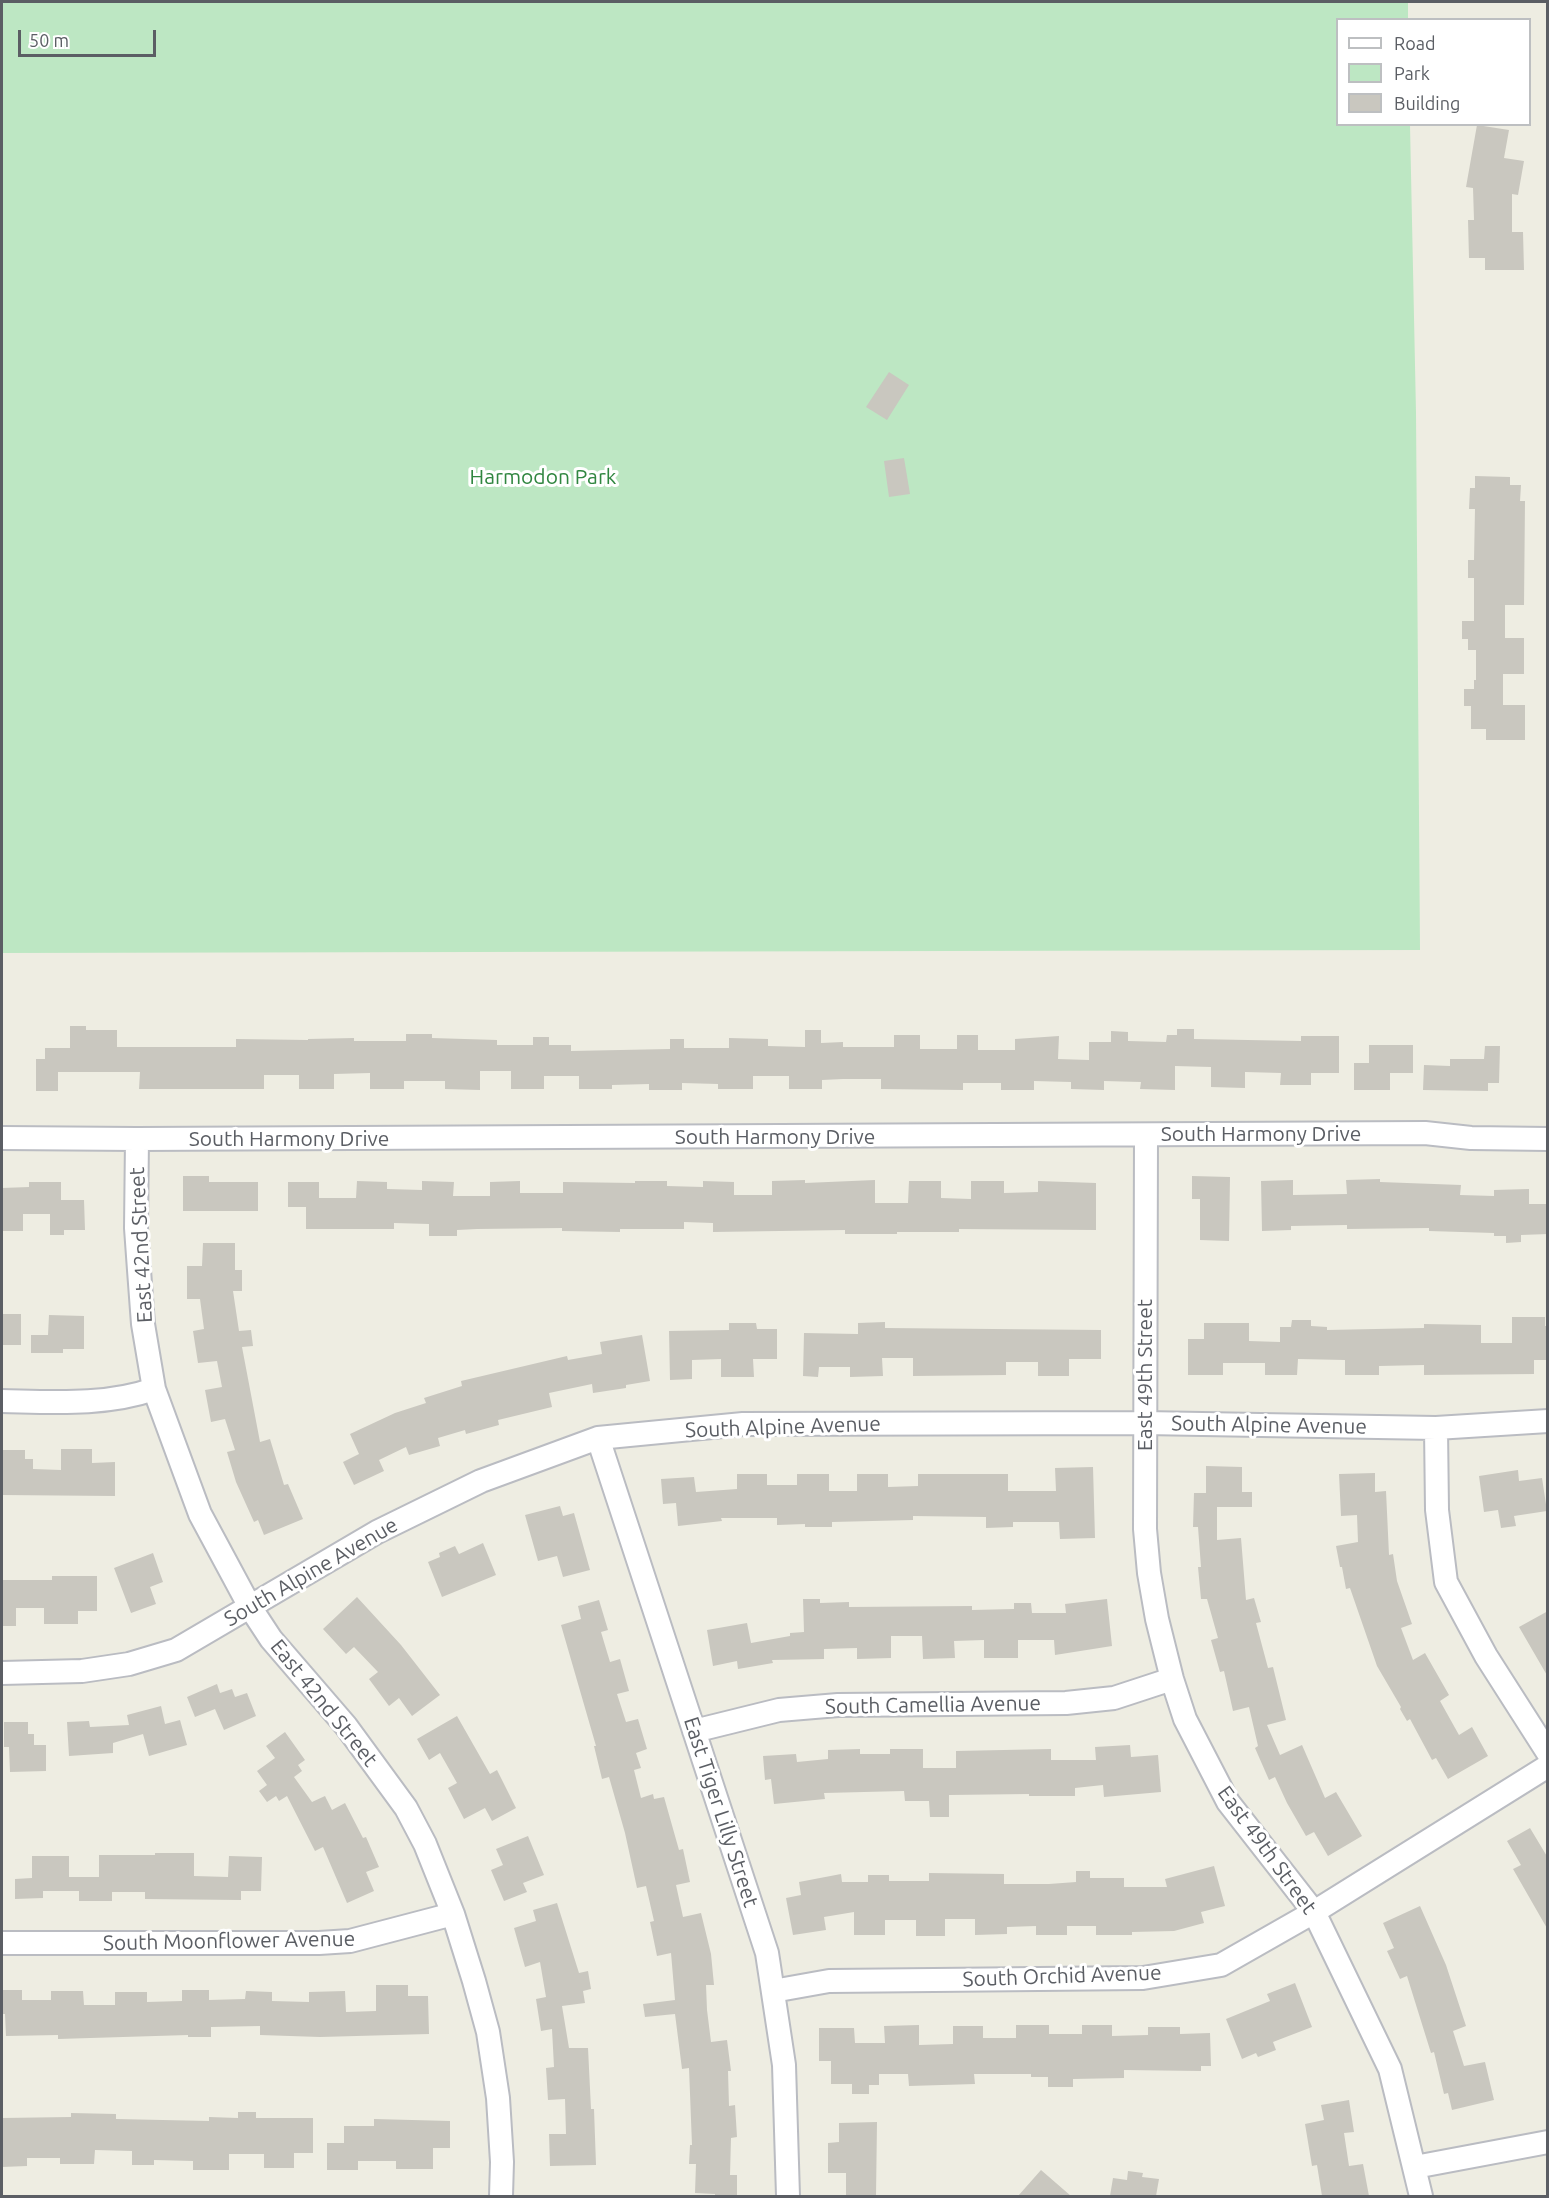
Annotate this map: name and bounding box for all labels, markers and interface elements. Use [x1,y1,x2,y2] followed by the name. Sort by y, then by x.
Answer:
[21,18,159,56] scale bar
[1336,18,1531,126] legend
[29,30,69,50] text: 50 m
[1394,33,1436,53] text: Road
[1394,63,1430,83] text: Park
[1394,93,1460,113] text: Building
[470,464,616,490] park label: Harmodon Park
[1161,1121,1361,1147] street label: South Harmony Drive
[675,1124,875,1150] street label: South Harmony Drive
[189,1126,389,1152] street label: South Harmony Drive
[124,1166,158,1324] street label: East 42nd Street
[1132,1299,1158,1451] street label: East 49th Street
[685,1411,881,1443] street label: South Alpine Avenue
[1171,1411,1367,1439] street label: South Alpine Avenue
[220,1512,402,1632] street label: South Alpine Avenue
[265,1634,383,1772] street label: East 42nd Street
[825,1691,1041,1719] street label: South Camellia Avenue
[678,1714,764,1910] street label: East Tiger Lilly Street
[1212,1781,1322,1919] street label: East 49th Street
[103,1926,355,1956] street label: South Moonflower Avenue
[962,1960,1162,1992] street label: South Orchid Avenue

